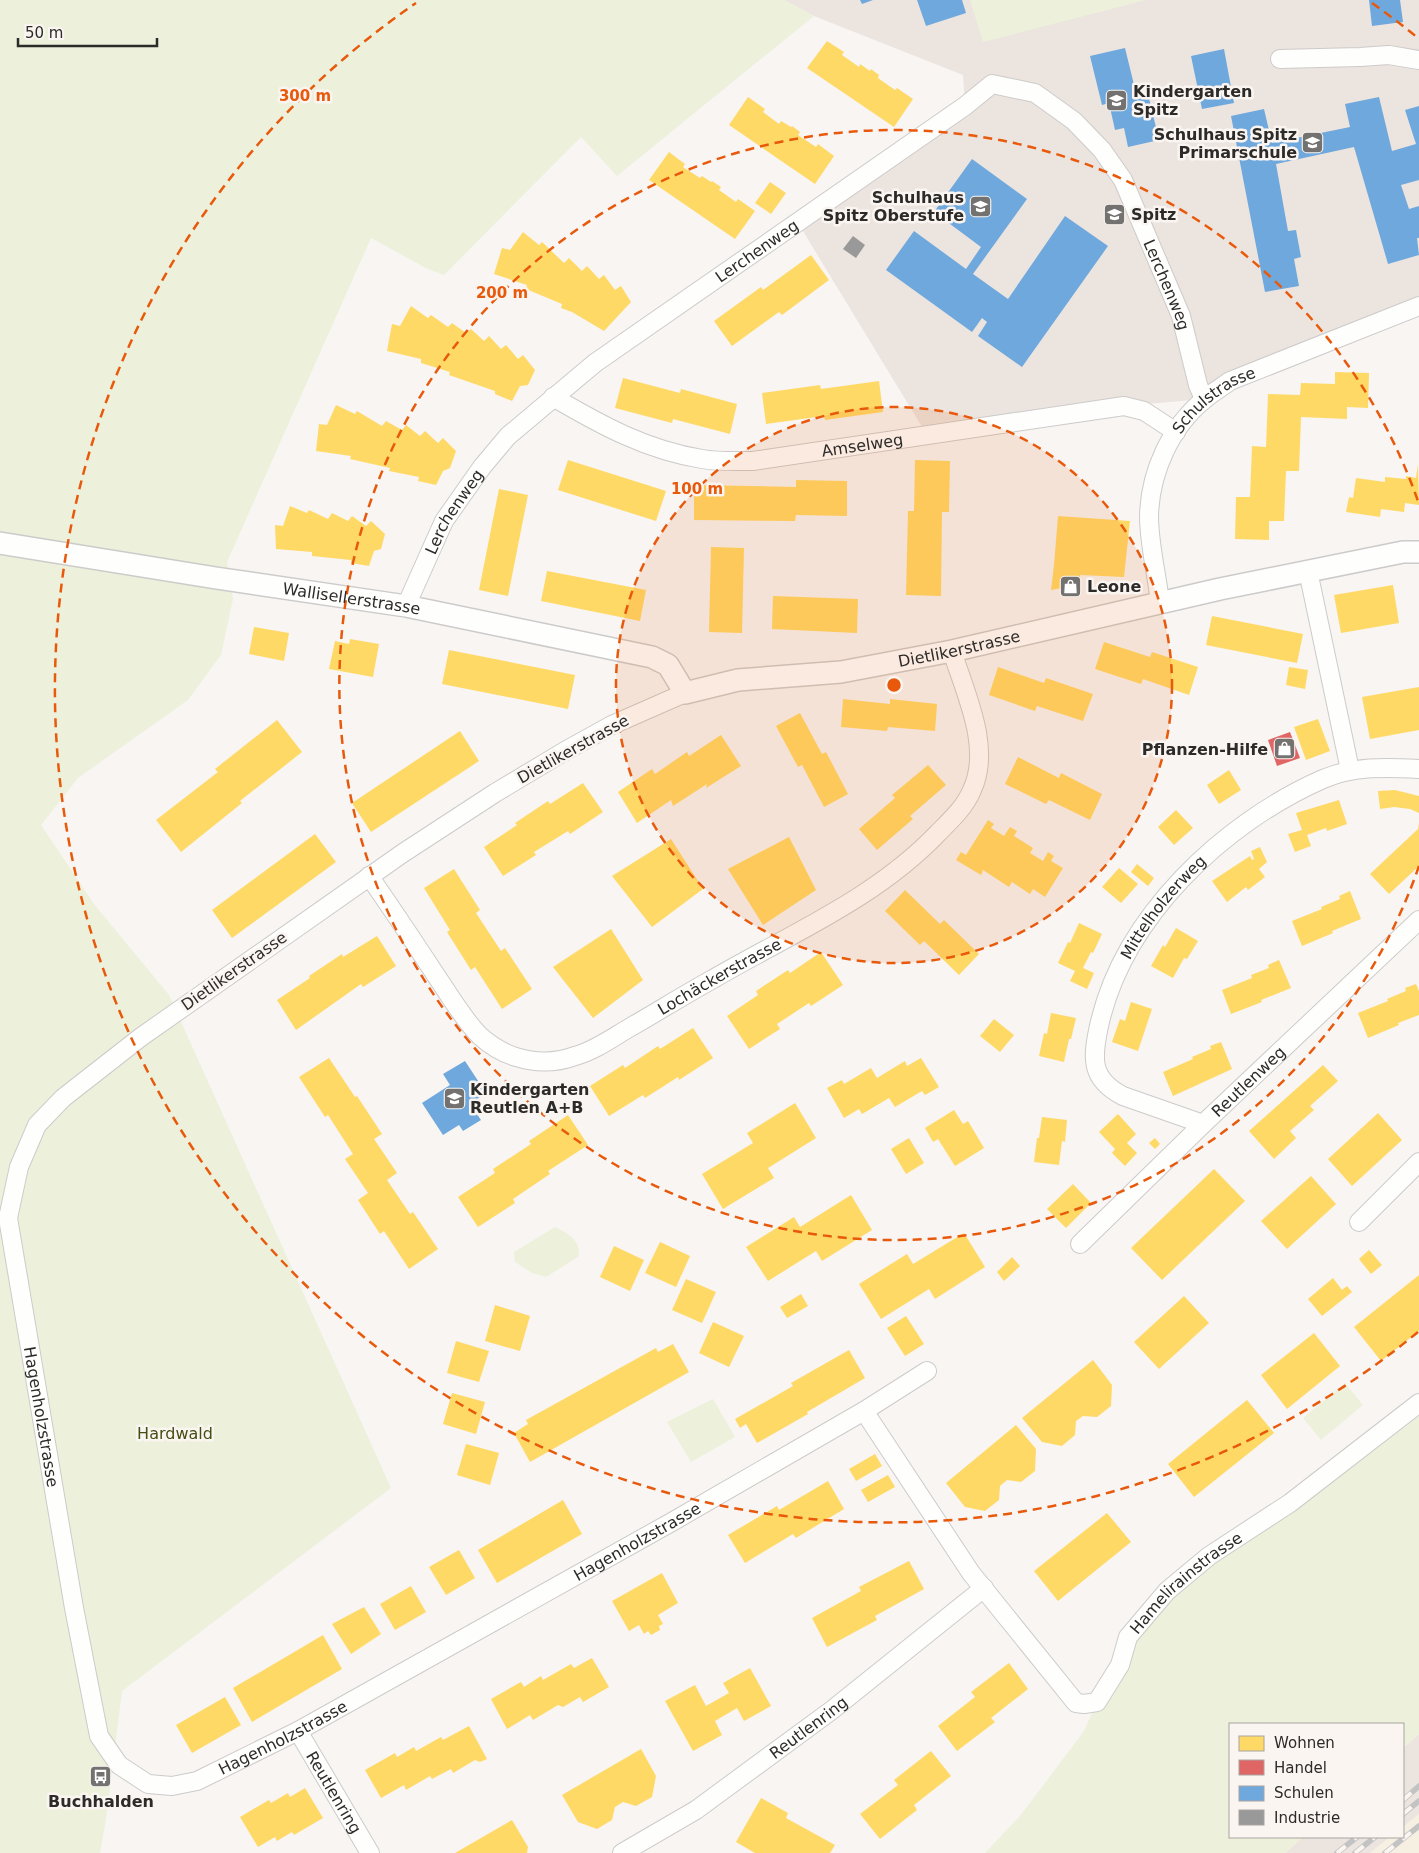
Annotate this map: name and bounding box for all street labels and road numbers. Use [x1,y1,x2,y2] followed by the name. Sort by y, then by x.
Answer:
[712,215,802,286] street label: Lerchenweg
[1140,236,1194,332] street label: Lerchenweg
[1168,362,1258,437] street label: Schulstrasse
[820,429,904,460] street label: Amselweg
[421,465,487,557] street label: Lerchenweg
[282,578,422,618] street label: Wallisellerstrasse
[896,626,1022,671] street label: Dietlikerstrasse
[514,711,632,787] street label: Dietlikerstrasse
[1116,851,1210,962] street label: Mittelholzerweg
[178,928,290,1014] street label: Dietlikerstrasse
[654,934,784,1019] street label: Lochäckerstrasse
[1207,1042,1289,1121] street label: Reutlenweg
[20,1345,63,1489] street label: Hagenholzstrasse
[570,1498,704,1584] street label: Hagenholzstrasse
[1126,1528,1245,1637] street label: Hamelirainstrasse
[765,1692,851,1762] street label: Reutlenring
[215,1696,350,1778] street label: Hagenholzstrasse
[302,1748,366,1837] street label: Reutlenring

